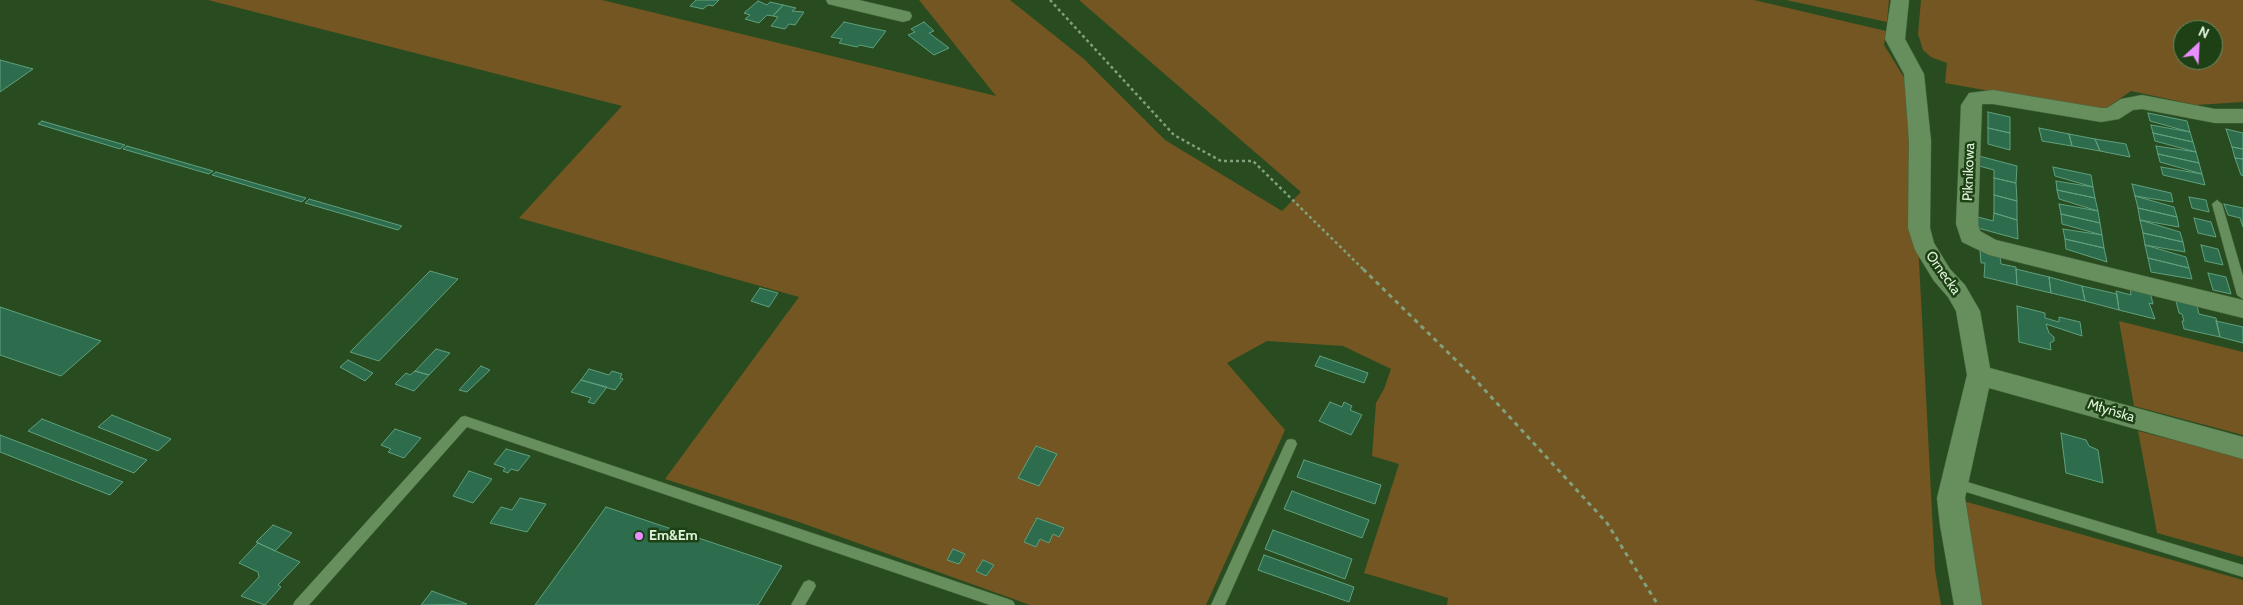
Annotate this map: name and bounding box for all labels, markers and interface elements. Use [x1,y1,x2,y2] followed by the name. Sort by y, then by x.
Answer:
[2173,20,2223,70] north arrow
[2196,22,2212,43] text: N
[1960,143,1978,201] street label: Piknikowa
[1922,248,1964,298] street label: Ornecka
[2085,396,2137,426] street label: Młyńska
[649,528,698,544] place label: Em&Em
[633,530,645,542] marker: Em&Em

